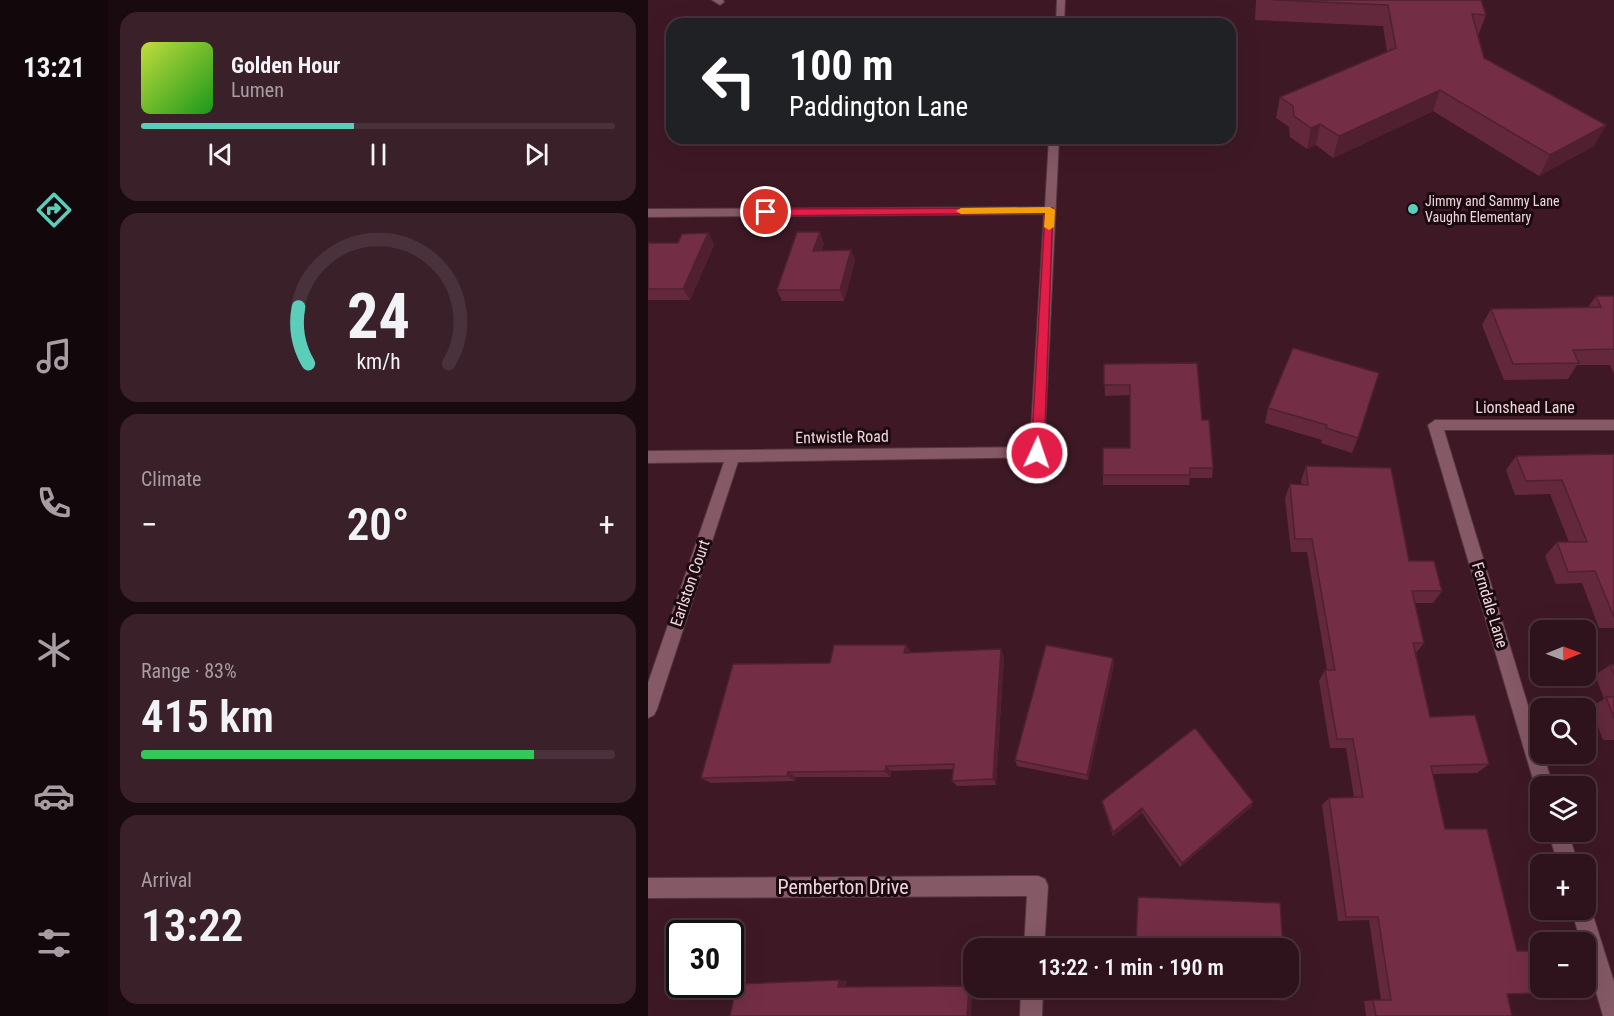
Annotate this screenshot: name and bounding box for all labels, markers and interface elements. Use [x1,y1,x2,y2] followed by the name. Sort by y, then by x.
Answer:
[789,41,894,90] text: 100 m
[690,42,768,120] icon: left
[23,52,85,84] text: 13:21
[231,53,340,78] text: Golden Hour
[231,78,284,102] text: Lumen
[789,91,968,123] text: Paddington Lane
[204,138,237,171] icon: previous
[362,138,395,171] icon: pause
[520,138,553,171] icon: next
[740,186,791,237] pin
[33,189,75,231] icon: directions
[1425,193,1560,225] place label: Jimmy and Sammy Lane Vaughn Elementary
[749,195,782,228] icon: arrive
[1406,202,1420,216] marker: Jimmy and Sammy Lane Vaughn Elementary
[346,280,410,353] text: 24
[33,335,75,377] icon: music
[356,350,400,375] text: km/h
[1475,398,1575,417] street label: Lionshead Lane
[1005,421,1069,485] position arrow
[795,427,889,447] street label: Entwistle Road
[141,467,201,491] text: Climate
[33,482,75,524] icon: phone
[347,498,409,551] text: 20°
[141,505,158,544] text: −
[599,505,615,544] text: +
[666,537,714,629] street label: Earlston Court
[1468,560,1512,650] street label: Ferndale Lane
[1530,620,1596,686] north arrow
[1530,620,1596,998] map controls
[33,629,75,671] icon: climate
[141,659,237,683] text: Range · 83%
[141,690,274,743] text: 415 km
[1530,698,1596,764] button: search
[33,775,75,817] icon: car
[1530,776,1596,842] button: layers
[1530,854,1596,920] button: +
[141,868,192,892] text: Arrival
[777,875,909,899] street label: Pemberton Drive
[141,899,243,952] text: 13:22
[666,920,744,998] speed limit sign: 30
[33,922,75,964] icon: filters
[1530,932,1596,998] button: −
[1038,955,1224,980] text: 13:22 · 1 min · 190 m

